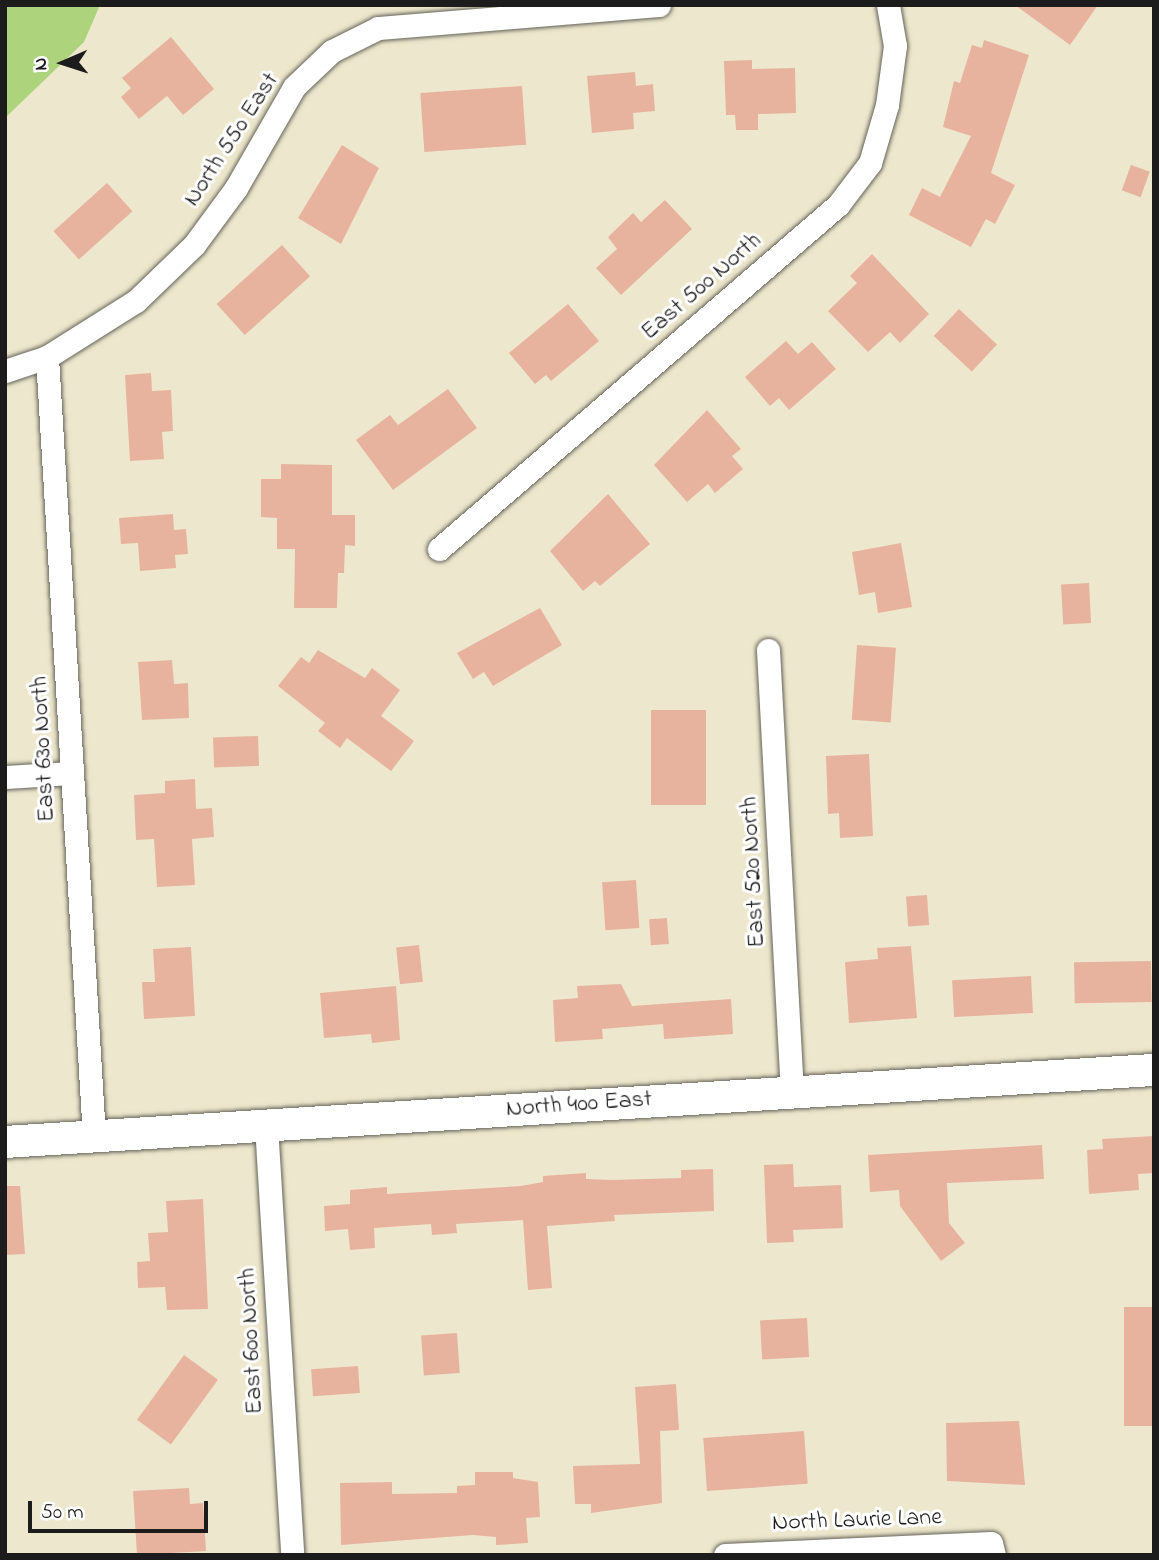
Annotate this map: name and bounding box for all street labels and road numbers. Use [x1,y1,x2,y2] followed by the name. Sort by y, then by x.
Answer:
[178,68,286,212] street label: North 550 East
[636,227,768,347] street label: East 500 North
[26,675,62,823] street label: East 630 North
[736,796,772,948] street label: East 520 North
[505,1086,653,1124] street label: North 400 East
[234,1267,270,1415] street label: East 600 North
[772,1504,942,1538] street label: North Laurie Lane

